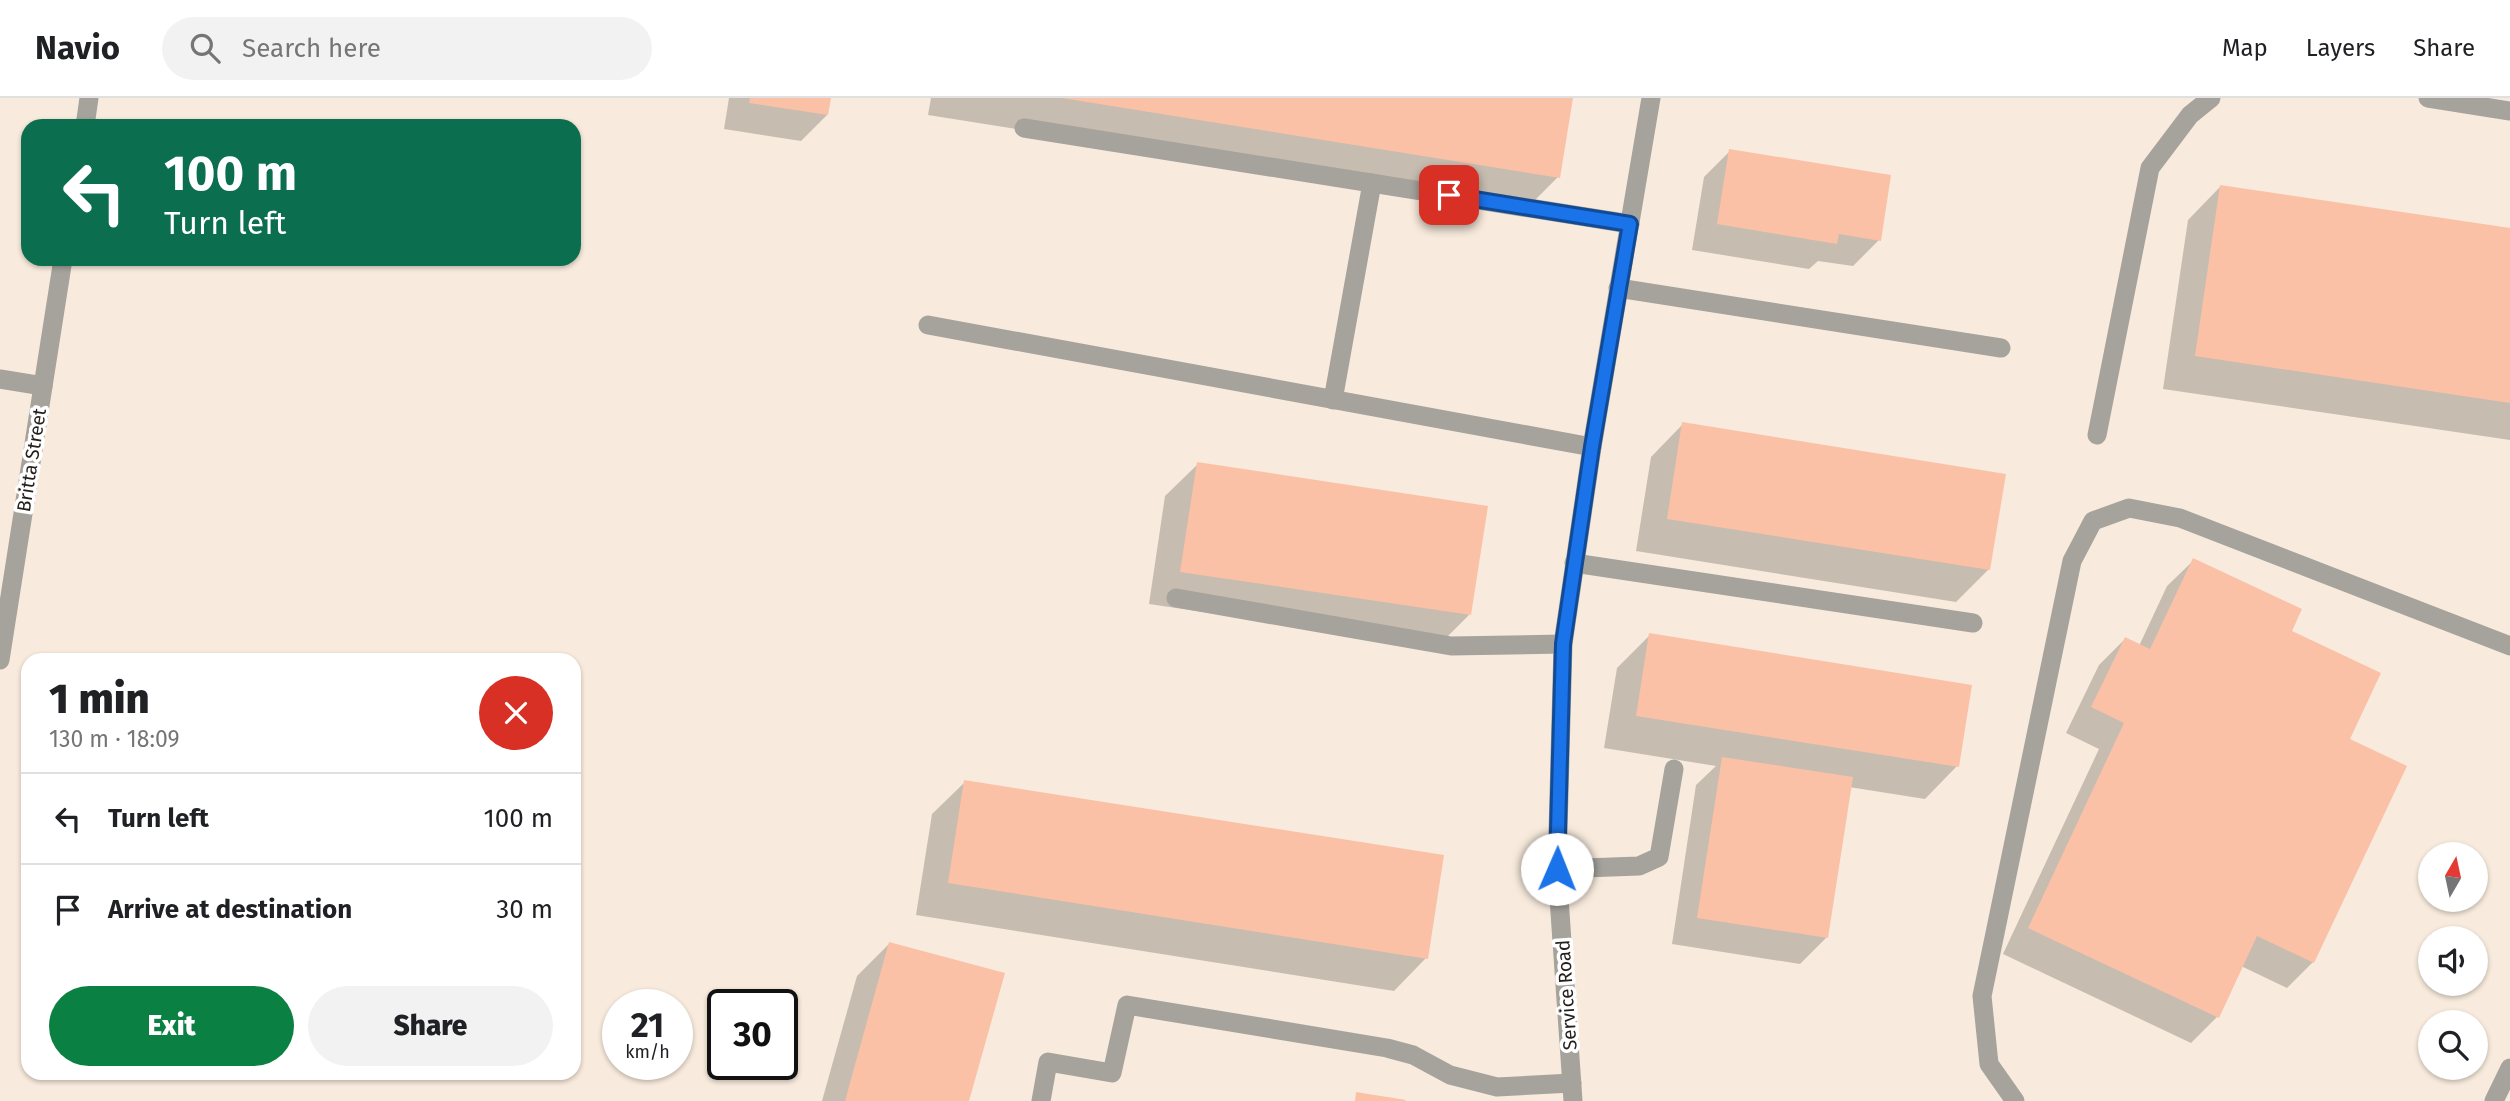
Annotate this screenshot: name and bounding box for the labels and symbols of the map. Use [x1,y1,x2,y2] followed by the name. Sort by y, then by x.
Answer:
[1419,165,1479,225] pin
[12,406,51,514] street label: Britta Street
[1520,832,1594,906] position arrow
[2418,842,2488,912] north arrow
[1551,939,1582,1051] street label: Service Road
[707,989,798,1080] speed limit sign: 30

